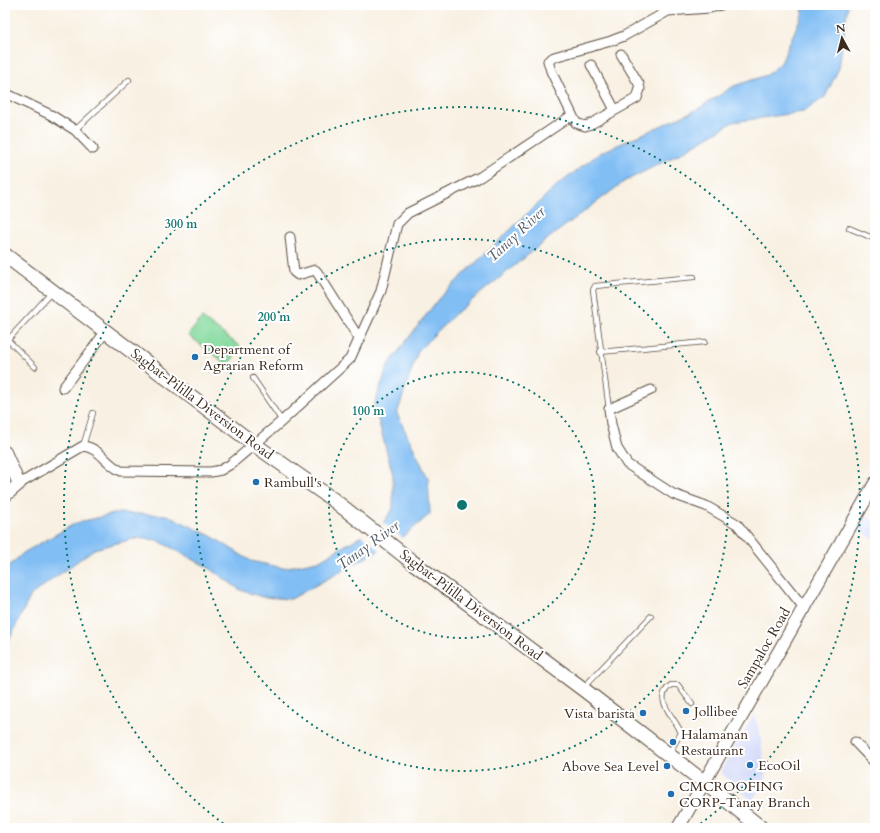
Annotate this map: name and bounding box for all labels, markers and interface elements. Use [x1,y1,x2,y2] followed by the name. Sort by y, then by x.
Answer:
[822,18,862,58] north arrow
[835,20,847,37] text: N
[483,201,550,266] water label: Tanay River
[165,216,198,232] text: 300 m
[258,309,291,325] text: 200 m
[203,340,304,375] place label: Department of Agrarian Reform
[127,344,278,464] street label: Sagbat-Pililla Diversion Road
[190,352,200,362] marker: Department of Agrarian Reform
[352,403,385,419] text: 100 m
[264,473,322,492] place label: Rambull's
[251,477,261,487] marker: Rambull's
[455,498,469,512] centre of rings
[333,515,404,575] water label: Tanay River
[396,545,547,665] street label: Sagbat-Pililla Diversion Road
[733,604,795,692] street label: Sampaloc Road
[692,702,738,721] place label: Jollibee
[564,704,635,723] place label: Vista barista
[681,706,691,716] marker: Jollibee
[638,708,648,718] marker: Vista barista
[681,725,748,760] place label: Halamanan Restaurant
[668,737,678,747] marker: Halamanan Restaurant
[758,756,801,775] place label: EcoOil
[562,757,659,776] place label: Above Sea Level
[745,760,755,770] marker: EcoOil
[662,761,672,771] marker: Above Sea Level
[679,777,811,812] place label: CMCROOFING CORP-Tanay Branch
[666,789,676,799] marker: CMCROOFING CORP-Tanay Branch

